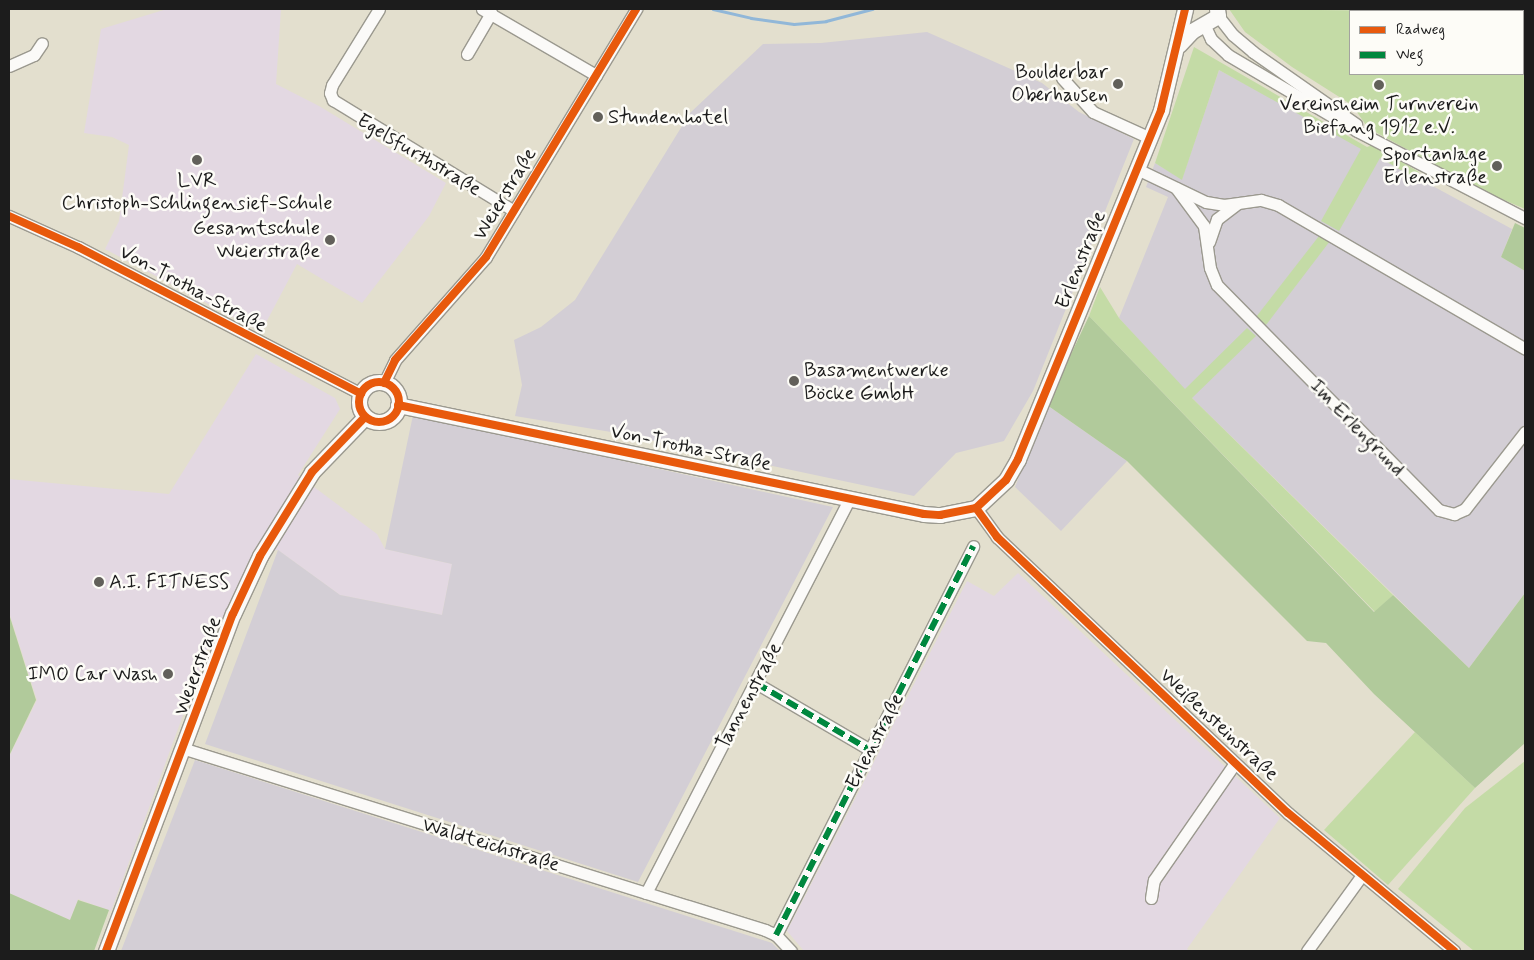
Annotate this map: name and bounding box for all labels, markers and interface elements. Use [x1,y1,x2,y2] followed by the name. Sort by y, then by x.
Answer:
[1349,10,1524,75] legend
[1396,20,1445,40] text: Radweg
[1396,45,1423,65] text: Weg
[1011,60,1108,107] place label: Boulderbar Oberhausen
[1112,78,1124,90] marker: Boulderbar Oberhausen
[1373,79,1385,91] marker: Vereinsheim Turnverein Biefang 1912 e.V.
[1281,93,1477,140] place label: Vereinsheim Turnverein Biefang 1912 e.V.
[608,105,728,129] place label: Stundenhotel
[352,108,486,202] street label: Egelsfurthstraße
[592,111,604,123] marker: Stundenhotel
[1382,142,1487,189] place label: Sportanlage Erlenstraße
[468,143,542,245] street label: Weierstraße
[191,154,203,166] marker: LVR Christoph-Schlingensief-Schule
[1491,160,1503,172] marker: Sportanlage Erlenstraße
[61,168,333,215] place label: LVR Christoph-Schlingensief-Schule
[1050,207,1112,313] street label: Erlenstraße
[193,216,320,263] place label: Gesamtschule Weierstraße
[324,234,336,246] marker: Gesamtschule Weierstraße
[115,240,271,338] street label: Von-Trotha-Straße
[804,358,949,405] place label: Basamentwerke Böcke GmbH
[1301,371,1413,485] street label: Im Erlengrund
[788,375,800,387] marker: Basamentwerke Böcke GmbH
[609,419,773,477] street label: Von-Trotha-Straße
[109,570,229,594] place label: A.I. FITNESS
[93,576,105,588] marker: A.I. FITNESS
[169,613,227,719] street label: Weierstraße
[711,638,787,754] street label: Tannenstraße
[28,662,158,686] place label: IMO Car Wash
[1155,664,1283,786] street label: Weißensteinstraße
[162,668,174,680] marker: IMO Car Wash
[841,689,909,793] street label: Erlenstraße
[419,813,563,877] street label: Waldteichstraße

